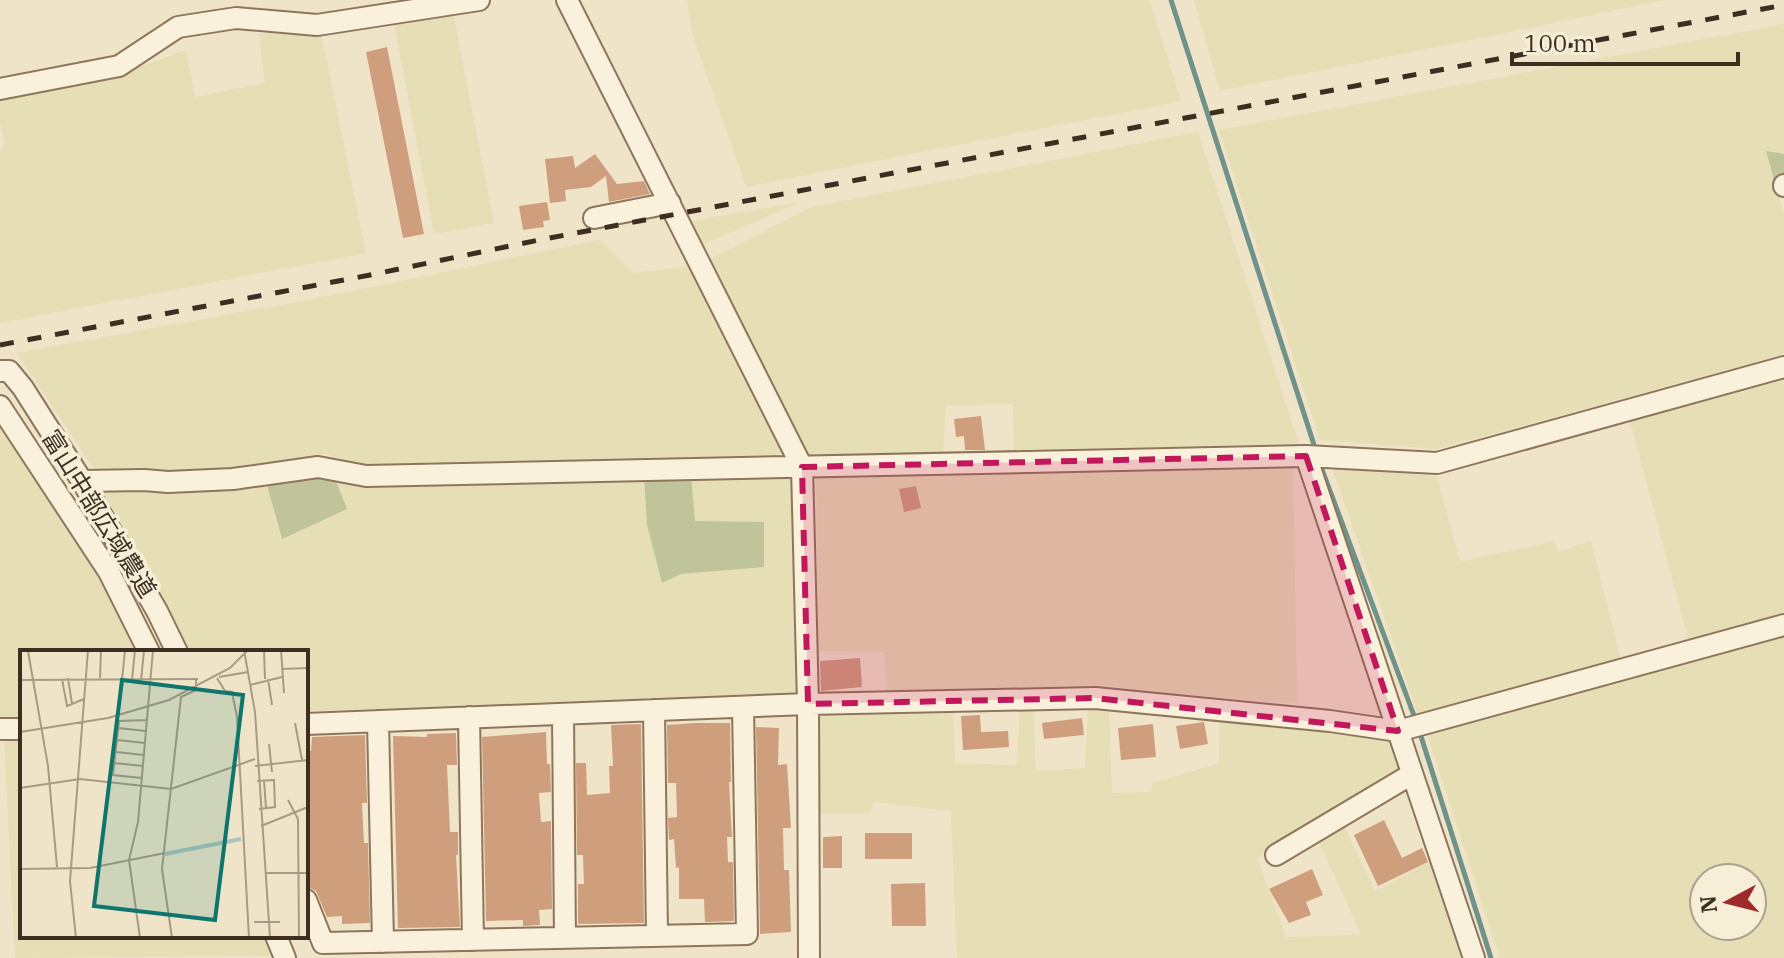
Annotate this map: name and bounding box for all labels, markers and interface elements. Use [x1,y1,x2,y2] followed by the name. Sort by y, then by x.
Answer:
[1512,16,1738,66] scale bar
[1524,27,1596,59] text: 100 m
[35,424,164,603] street label: 富山中部広域農道
[20,650,308,938] inset map
[1688,862,1768,942] north arrow
[1692,894,1723,915] text: N

